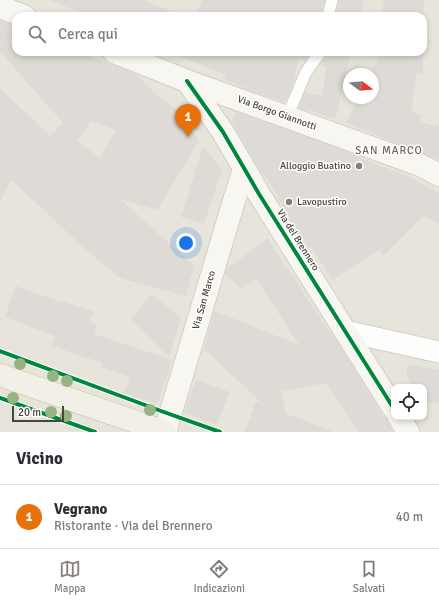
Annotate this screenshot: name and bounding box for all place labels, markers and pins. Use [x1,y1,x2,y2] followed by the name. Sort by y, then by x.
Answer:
[175,104,201,137] pin: 1
[280,160,351,172] place label: Alloggio Buatino
[354,161,364,171] marker: Alloggio Buatino
[297,196,347,208] place label: Lavopustiro
[284,197,294,207] marker: Lavopustiro

